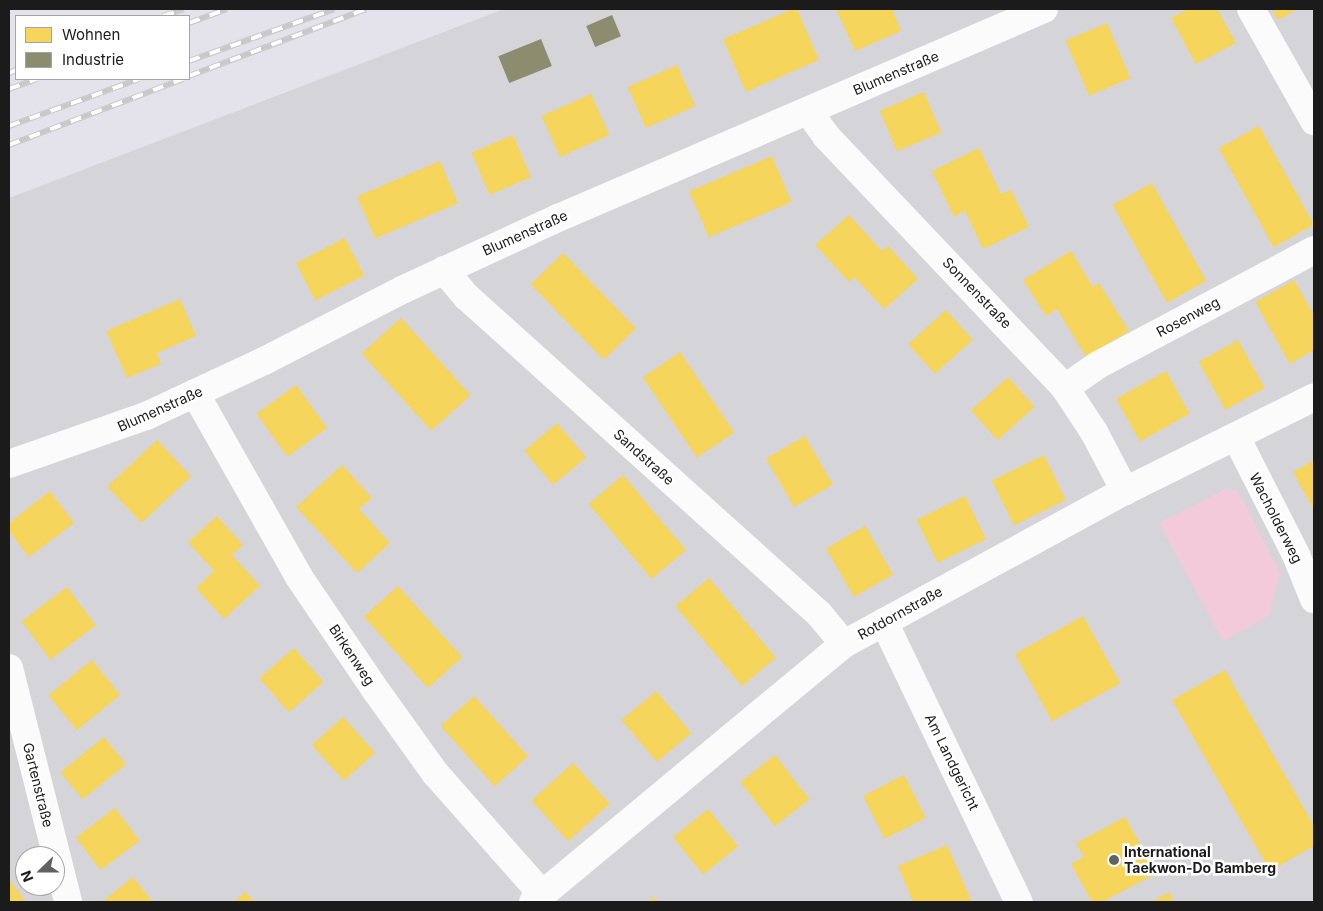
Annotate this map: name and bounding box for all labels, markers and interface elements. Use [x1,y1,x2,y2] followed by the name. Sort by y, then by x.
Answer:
[15,15,190,80] legend
[62,25,120,44] text: Wohnen
[851,47,941,99] street label: Blumenstraße
[62,50,124,69] text: Industrie
[480,207,570,259] street label: Blumenstraße
[939,254,1015,332] street label: Sonnenstraße
[1154,293,1222,341] street label: Rosenweg
[115,383,205,435] street label: Blumenstraße
[610,425,678,489] street label: Sandstraße
[1246,470,1306,566] street label: Wacholderweg
[855,583,945,643] street label: Rotdornstraße
[326,621,378,689] street label: Birkenweg
[921,711,983,813] street label: Am Landgericht
[19,741,57,829] street label: Gartenstraße
[1124,844,1276,876] place label: International Taekwon-Do Bamberg
[15,846,65,896] north arrow
[1108,854,1120,866] marker: International Taekwon-Do Bamberg
[17,868,36,885] text: N

